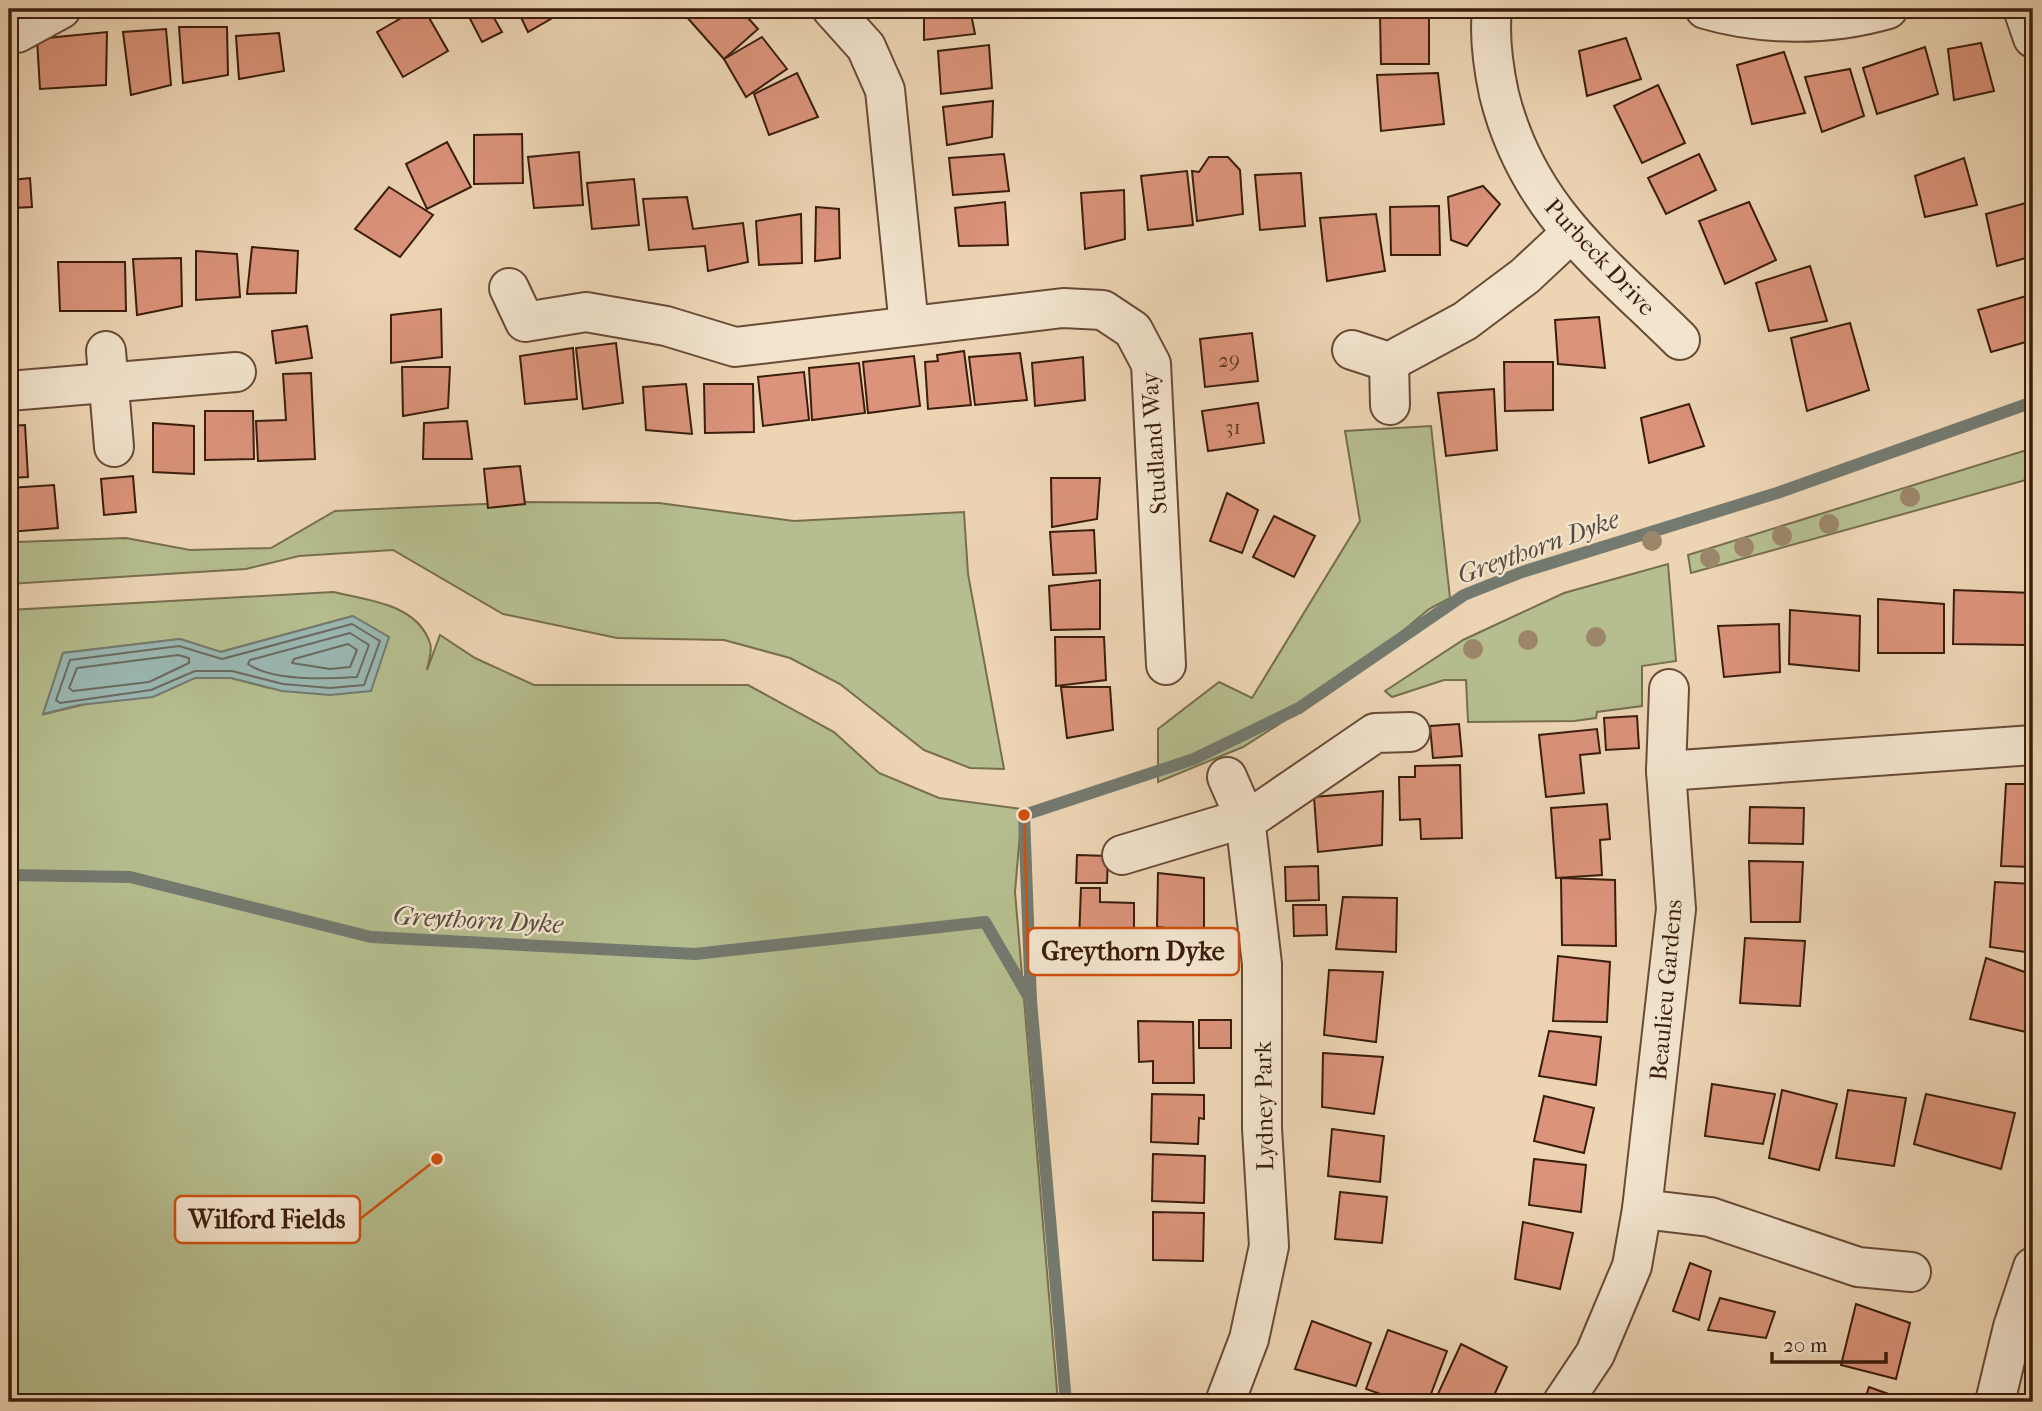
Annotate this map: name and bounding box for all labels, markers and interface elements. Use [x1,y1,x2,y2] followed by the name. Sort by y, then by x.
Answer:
[1539,193,1661,321] street label: Purbeck Drive
[1218,348,1240,372] house number: 29
[1135,370,1173,515] street label: Studland Way
[1225,415,1241,439] house number: 31
[1453,503,1625,591] water label: Greythorn Dyke
[1644,898,1688,1082] street label: Beaulieu Gardens
[392,900,565,940] water label: Greythorn Dyke
[1028,928,1239,975] callout: Greythorn Dyke
[1041,936,1225,967] text: Greythorn Dyke
[1249,1040,1279,1171] street label: Lydney Park
[175,1196,360,1243] callout: Wilford Fields
[188,1204,346,1235] text: Wilford Fields
[1772,1320,1886,1364] scale bar
[1783,1333,1828,1357] text: 20 m

